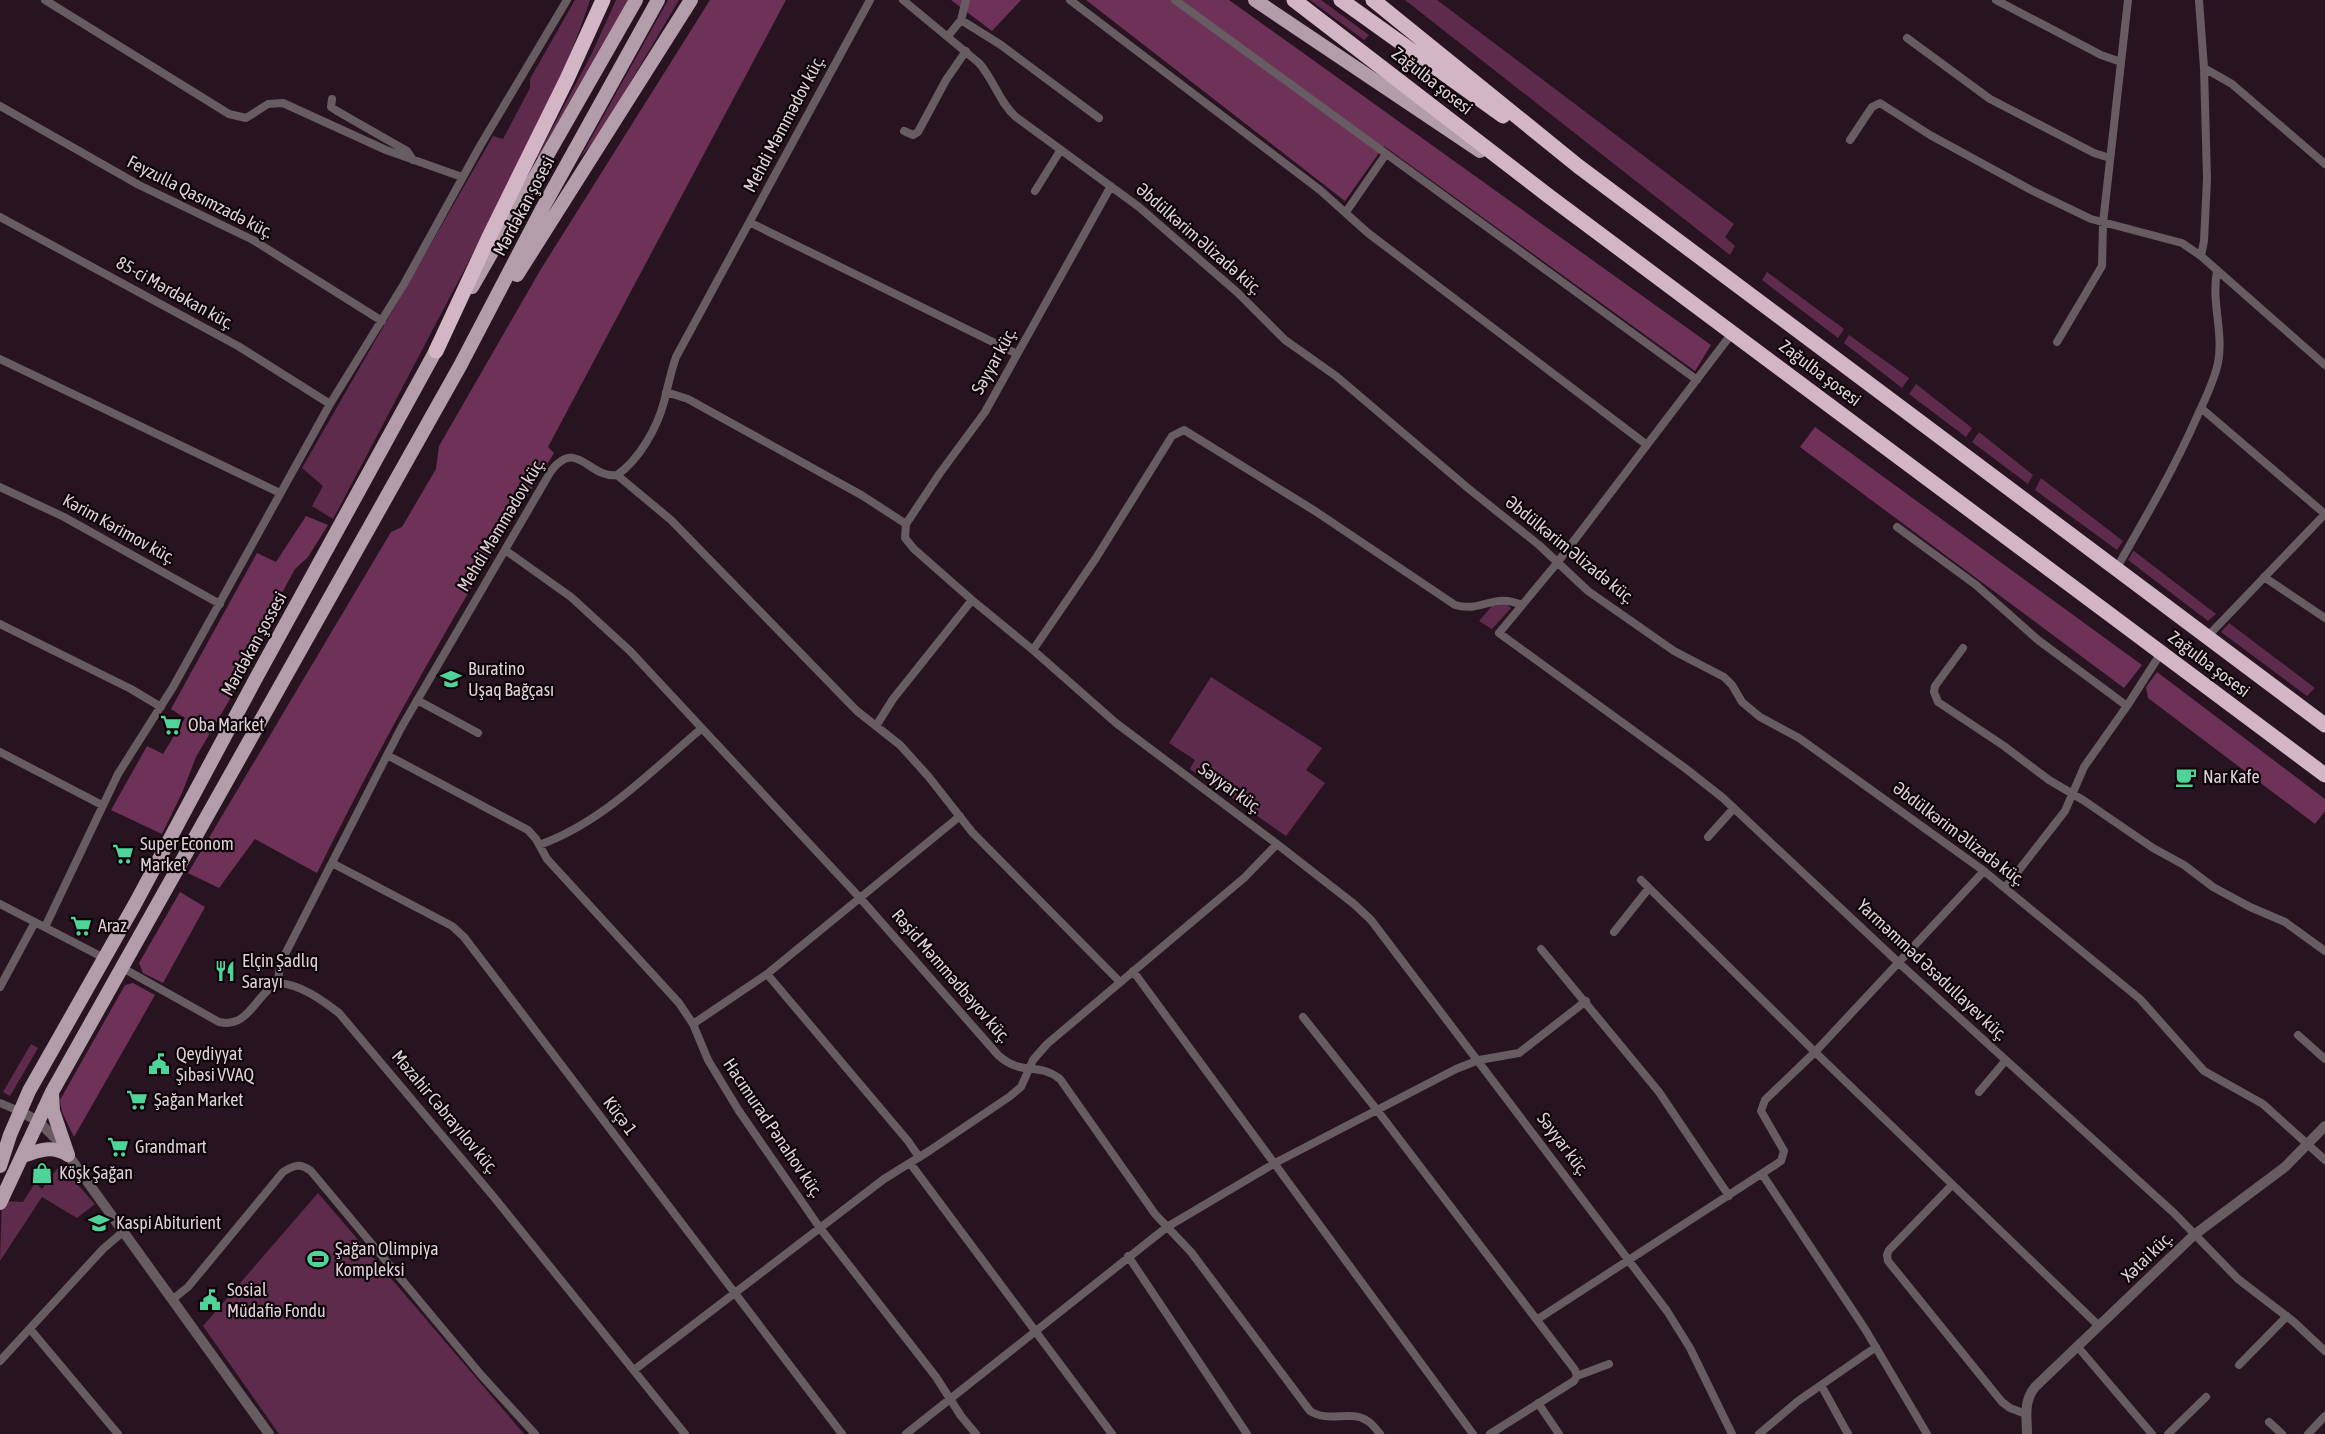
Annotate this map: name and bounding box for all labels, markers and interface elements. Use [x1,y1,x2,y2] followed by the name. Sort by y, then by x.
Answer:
[1388,43,1477,119] street label: Zağulba şosesi
[739,52,828,196] street label: Mehdi Məmmədov küç.
[124,151,277,242] street label: Feyzulla Qasımzadə küç.
[489,152,559,259] street label: Mərdəkan şosesi
[1132,178,1266,299] street label: Əbdülkərim Əlizadə küç.
[113,252,238,333] street label: 85-ci Mərdəkan küç.
[967,324,1020,398] street label: Səyyar küç.
[1775,335,1865,410] street label: Zağulba şosesi
[453,454,549,595] street label: Mehdi Məmmədov küç.
[59,489,179,568] street label: Kərim Kərimov küç.
[1502,491,1639,608] street label: Əbdülkərim Əlizadə küç.
[216,588,291,700] street label: Mərdəkan şossesi
[2164,626,2254,701] street label: Zağulba şosesi
[468,658,554,700] place label: Buratino Uşaq Bağçası
[439,667,463,691] school or university icon: Buratino Uşaq Bağçası
[159,713,183,737] supermarket icon: Oba Market
[188,714,265,735] place label: Oba Market
[1195,758,1266,817] street label: Səyyar küç.
[2174,765,2198,789] cafe icon: Nar Kafe
[2203,766,2260,787] place label: Nar Kafe
[1889,777,2029,890] street label: Əbdülkərim Əlizadə küç.
[140,833,234,875] place label: Super Econom Market
[111,842,135,866] supermarket icon: Super Econom Market
[1853,895,2012,1045] street label: Yarməmməd Əsədullayev küç.
[888,905,1015,1047] street label: Rəşid Məmmədbəyov küç.
[69,914,93,938] supermarket icon: Araz
[98,915,127,936] place label: Araz
[242,950,318,992] place label: Elçin Şadlıq Sarayı
[213,959,237,983] restaurant icon: Elçin Şadlıq Sarayı
[176,1043,254,1085] place label: Qeydiyyat Şıbəsi VVAQ
[388,1046,503,1178] street label: Məzahir Cəbrayılov küç.
[147,1052,171,1076] public building icon: Qeydiyyat Şıbəsi VVAQ
[719,1054,828,1201] street label: Hacımurad Pənahov küç.
[125,1088,149,1112] supermarket icon: Şağan Market
[154,1089,244,1110] place label: Şağan Market
[599,1092,642,1139] street label: Küçə 1
[1533,1108,1594,1179] street label: Səyyar küç.
[106,1135,130,1159] supermarket icon: Grandmart
[135,1136,207,1157] place label: Grandmart
[30,1161,54,1185] shop icon: Köşk Şağan
[59,1162,133,1183] place label: Köşk Şağan
[87,1211,111,1235] school or university icon: Kaspi Abiturient
[116,1212,221,1233] place label: Kaspi Abiturient
[2117,1227,2176,1286] street label: Xətai küç.
[335,1238,439,1280] place label: Şağan Olimpiya Kompleksi
[306,1247,330,1271] sports icon: Şağan Olimpiya Kompleksi
[227,1279,326,1321] place label: Sosial Müdafiə Fondu
[198,1288,222,1312] public building icon: Sosial Müdafiə Fondu

